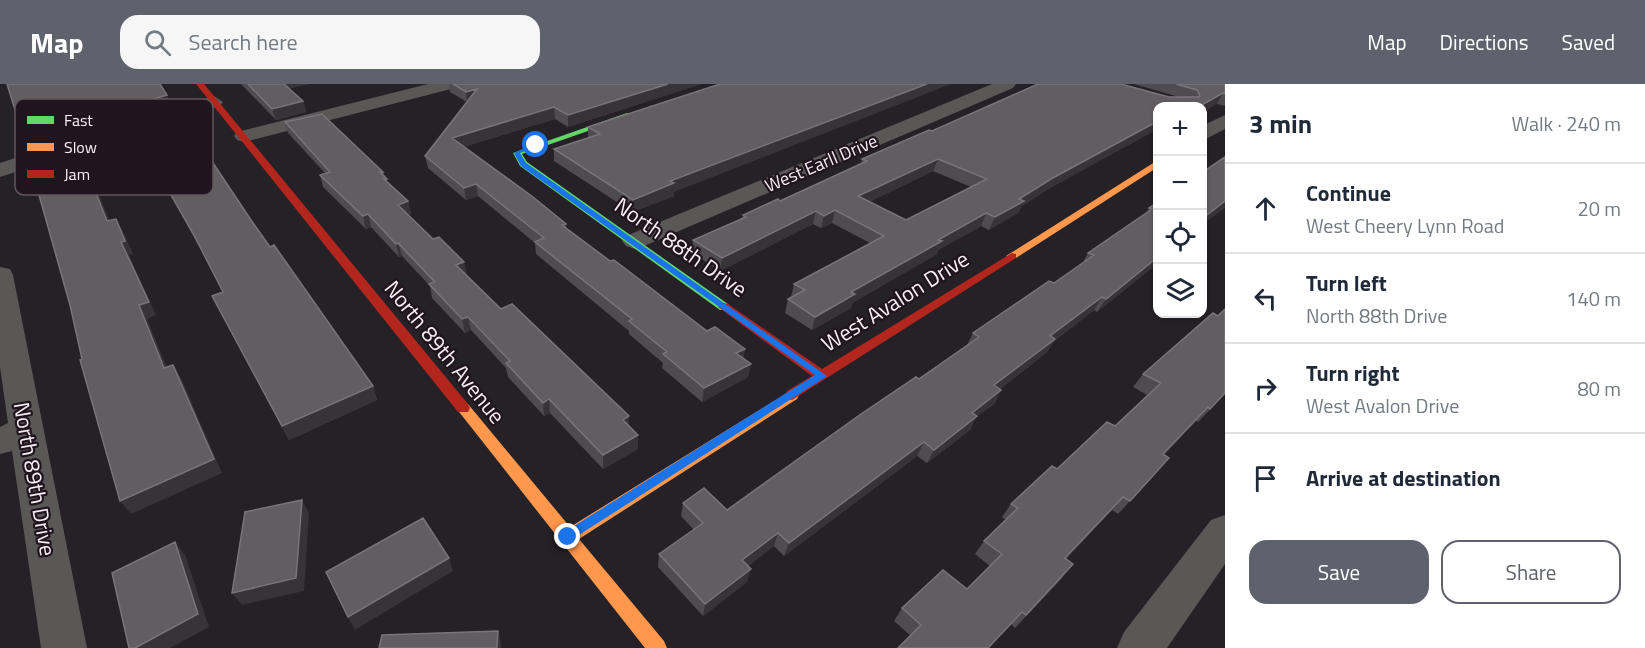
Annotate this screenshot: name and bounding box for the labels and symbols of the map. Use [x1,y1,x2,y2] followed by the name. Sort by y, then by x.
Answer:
[15,99,213,195] legend
[64,108,93,132] text: Fast
[760,127,882,199] street label: West Earll Drive
[522,131,548,157] route start
[64,135,97,159] text: Slow
[64,162,90,186] text: Jam
[608,188,754,306] street label: North 88th Drive
[815,242,975,360] street label: West Avalon Drive
[376,273,514,431] street label: North 89th Avenue
[5,399,65,559] street label: North 89th Drive
[554,523,580,549] route end

